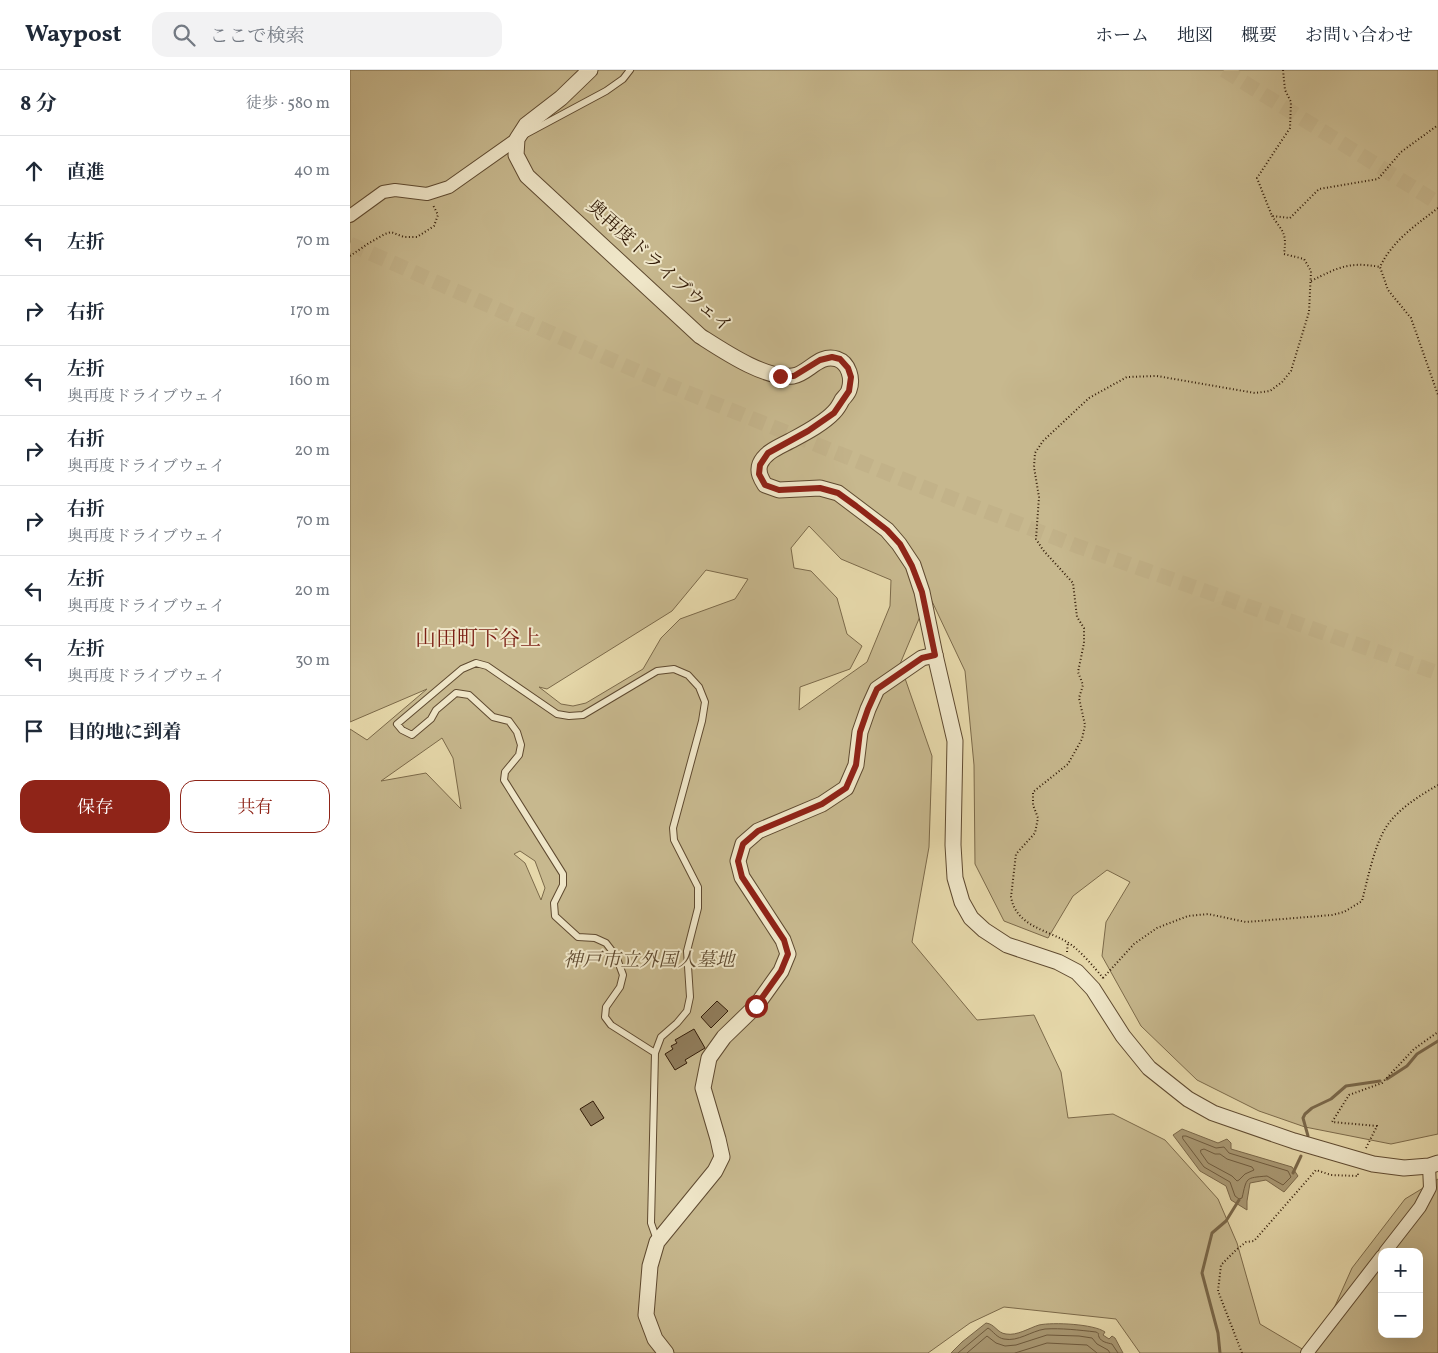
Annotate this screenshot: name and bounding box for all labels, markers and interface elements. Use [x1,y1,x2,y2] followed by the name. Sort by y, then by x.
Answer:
[152,12,502,57] search box
[25,18,122,52] text: Waypost
[170,21,198,49] icon: search
[210,24,305,50] text: ここで検索
[1095,24,1149,49] text: ホーム
[1177,24,1213,49] text: 地図
[1241,24,1277,49] text: 概要
[1305,24,1413,49] text: お問い合わせ
[20,90,57,119] text: 8 分
[246,93,330,115] text: 徒歩 · 580 m
[20,157,48,185] icon: ahead
[67,160,105,186] text: 直進
[294,160,330,182] text: 40 m
[580,194,738,340] street label: 奥再度ドライブウェイ
[20,227,48,255] icon: left
[67,230,105,256] text: 左折
[296,230,330,252] text: 70 m
[20,297,48,325] icon: right
[67,300,105,326] text: 右折
[290,300,330,322] text: 170 m
[67,357,105,383] text: 左折
[769,365,792,388] route end
[20,367,48,395] icon: left
[289,370,330,392] text: 160 m
[67,386,225,408] text: 奥再度ドライブウェイ
[67,427,105,453] text: 右折
[20,437,48,465] icon: right
[295,440,330,462] text: 20 m
[67,456,225,478] text: 奥再度ドライブウェイ
[67,497,105,523] text: 右折
[20,507,48,535] icon: right
[296,510,330,532] text: 70 m
[67,526,225,548] text: 奥再度ドライブウェイ
[67,567,105,593] text: 左折
[20,577,48,605] icon: left
[295,580,330,602] text: 20 m
[67,596,225,618] text: 奥再度ドライブウェイ
[415,625,541,654] district label: 山田町下谷上
[67,637,105,663] text: 左折
[20,647,48,675] icon: left
[295,650,330,672] text: 30 m
[67,666,225,688] text: 奥再度ドライブウェイ
[20,717,48,745] icon: arrive
[67,720,181,746] text: 目的地に到着
[20,780,170,833] button: 保存
[180,780,330,833] button: 共有
[563,948,736,974] park label: 神戸市立外国人墓地
[745,995,768,1018] route start
[1378,1248,1423,1338] map controls
[1378,1248,1423,1293] button: +
[1378,1293,1423,1338] button: −

